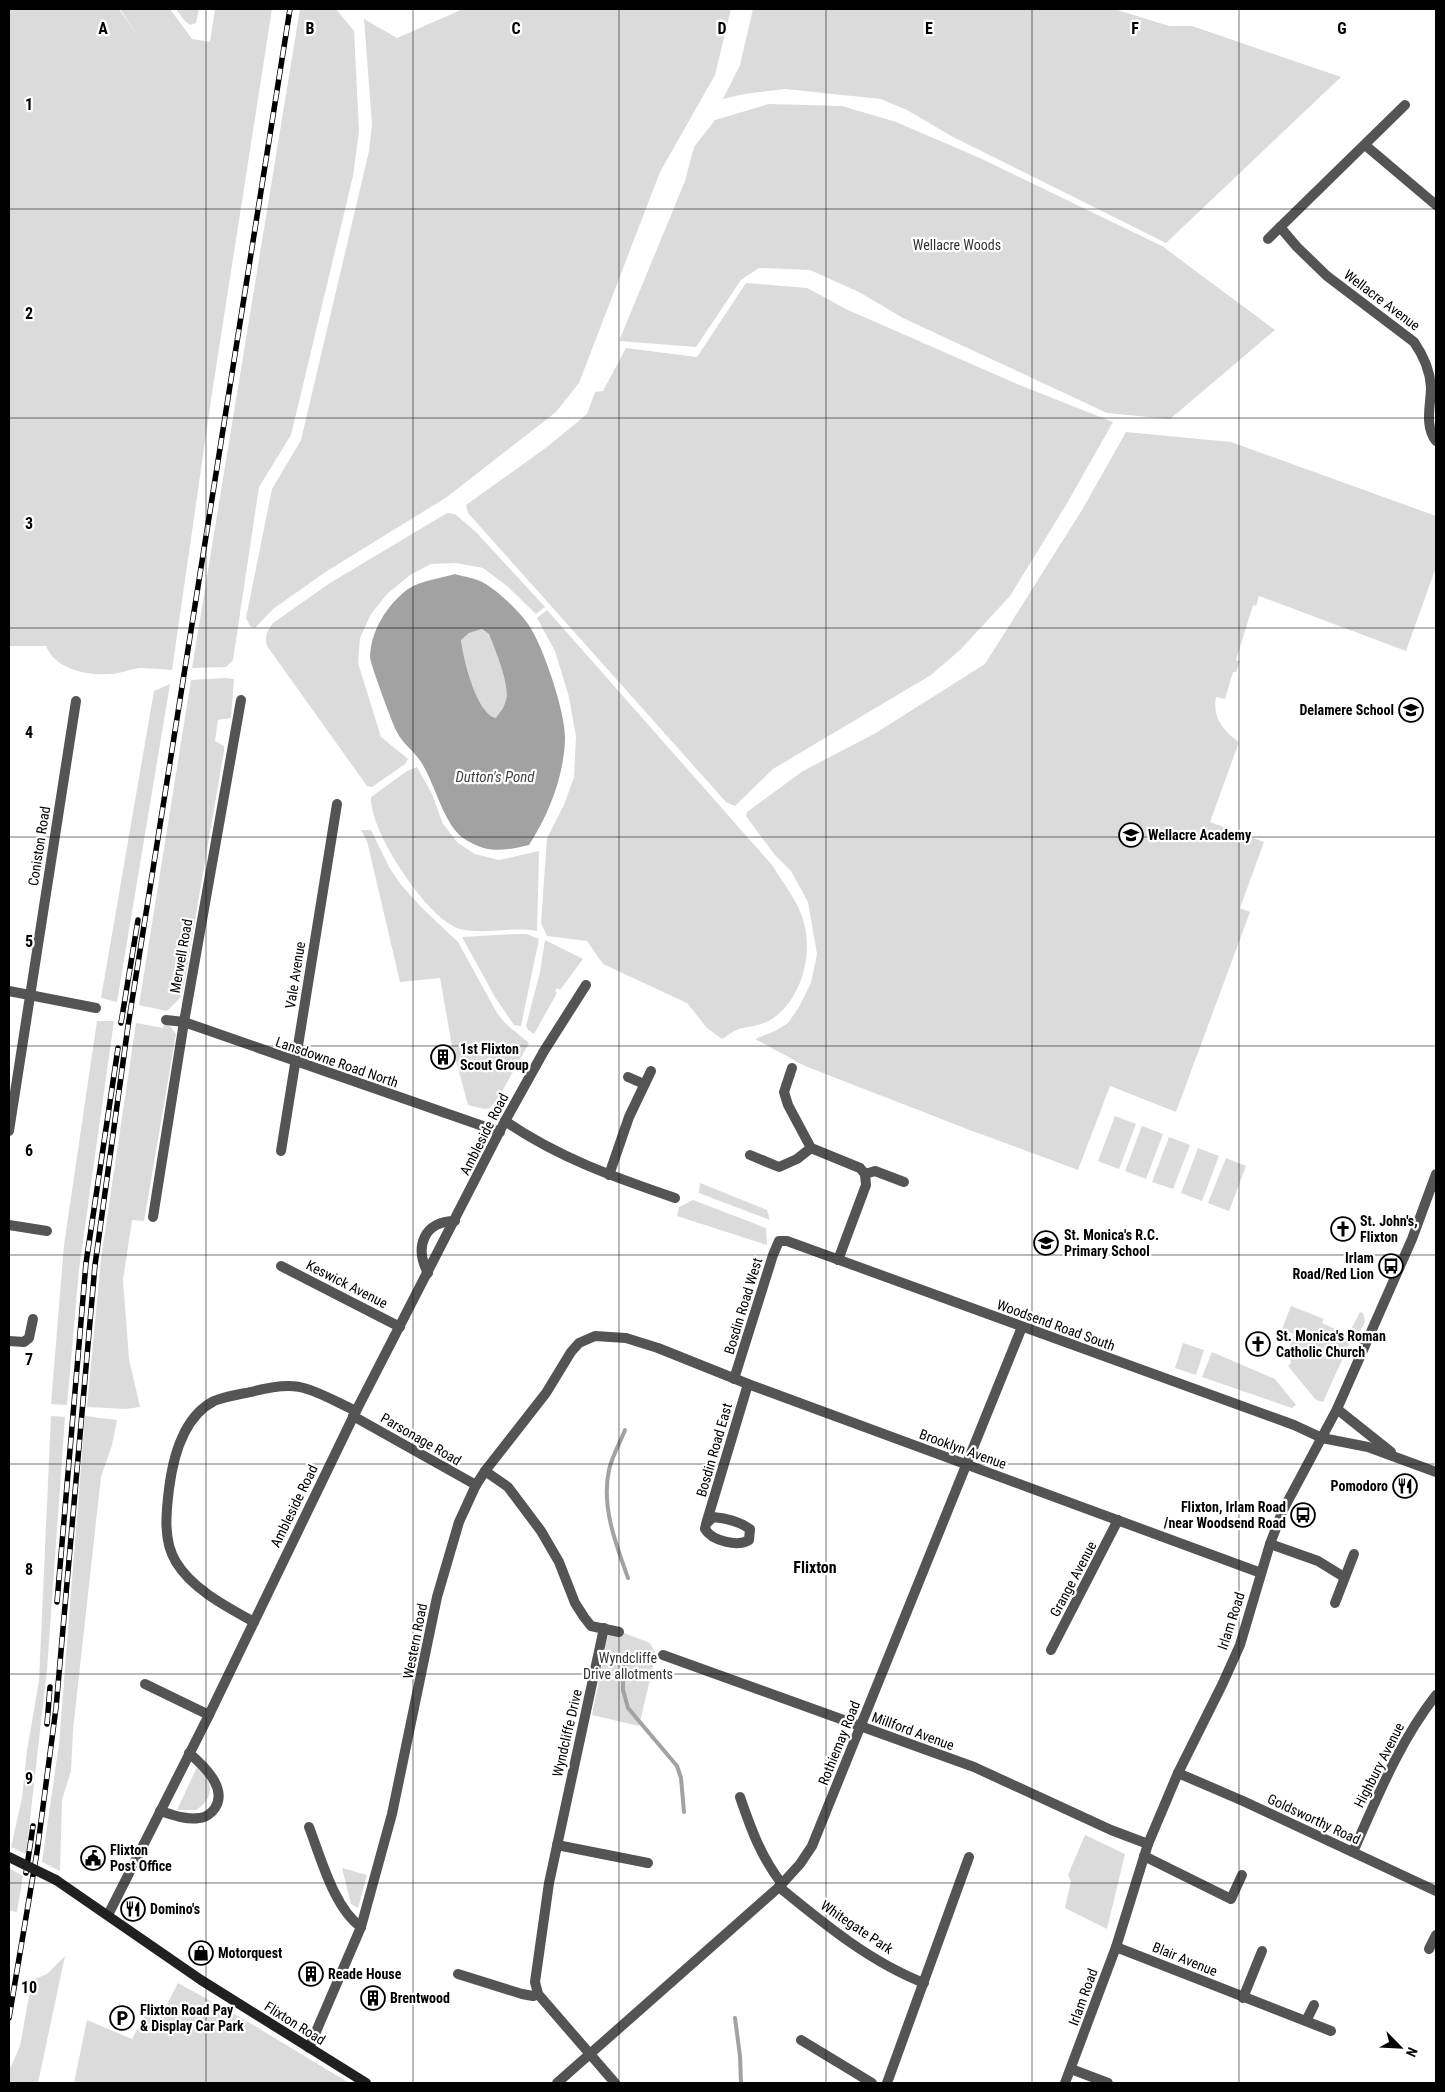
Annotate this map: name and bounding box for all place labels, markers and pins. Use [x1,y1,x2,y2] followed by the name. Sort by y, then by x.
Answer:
[1398,697,1424,723] school or university icon: Delamere School
[1299,702,1394,718] place label: Delamere School
[1118,822,1144,848] school or university icon: Wellacre Academy
[1148,827,1252,843] place label: Wellacre Academy
[460,1041,529,1073] place label: 1st Flixton Scout Group
[430,1044,456,1070] building icon: 1st Flixton Scout Group
[1360,1213,1418,1245] place label: St. John's, Flixton
[1330,1216,1356,1242] church icon: St. John's, Flixton
[1064,1227,1159,1259] place label: St. Monica's R.C. Primary School
[1033,1230,1059,1256] school or university icon: St. Monica's R.C. Primary School
[1292,1250,1374,1282] place label: Irlam Road/Red Lion
[1378,1253,1404,1279] bus stop icon: Irlam Road/Red Lion
[1276,1328,1386,1360] place label: St. Monica's Roman Catholic Church
[1245,1331,1271,1357] church icon: St. Monica's Roman Catholic Church
[1392,1473,1418,1499] restaurant icon: Pomodoro
[1331,1478,1388,1494] place label: Pomodoro
[1164,1499,1286,1531] place label: Flixton, Irlam Road /near Woodsend Road
[1290,1502,1316,1528] bus stop icon: Flixton, Irlam Road /near Woodsend Road
[110,1842,172,1874] place label: Flixton Post Office
[80,1845,106,1871] public building icon: Flixton Post Office
[120,1896,146,1922] restaurant icon: Domino's
[150,1901,200,1917] place label: Domino's
[188,1940,214,1966] shop icon: Motorquest
[218,1945,282,1961] place label: Motorquest
[298,1961,324,1987] building icon: Reade House
[328,1966,402,1982] place label: Reade House
[360,1985,386,2011] building icon: Brentwood
[390,1990,450,2006] place label: Brentwood
[140,2002,244,2034] place label: Flixton Road Pay & Display Car Park
[109,2005,135,2031] parking icon: Flixton Road Pay & Display Car Park

